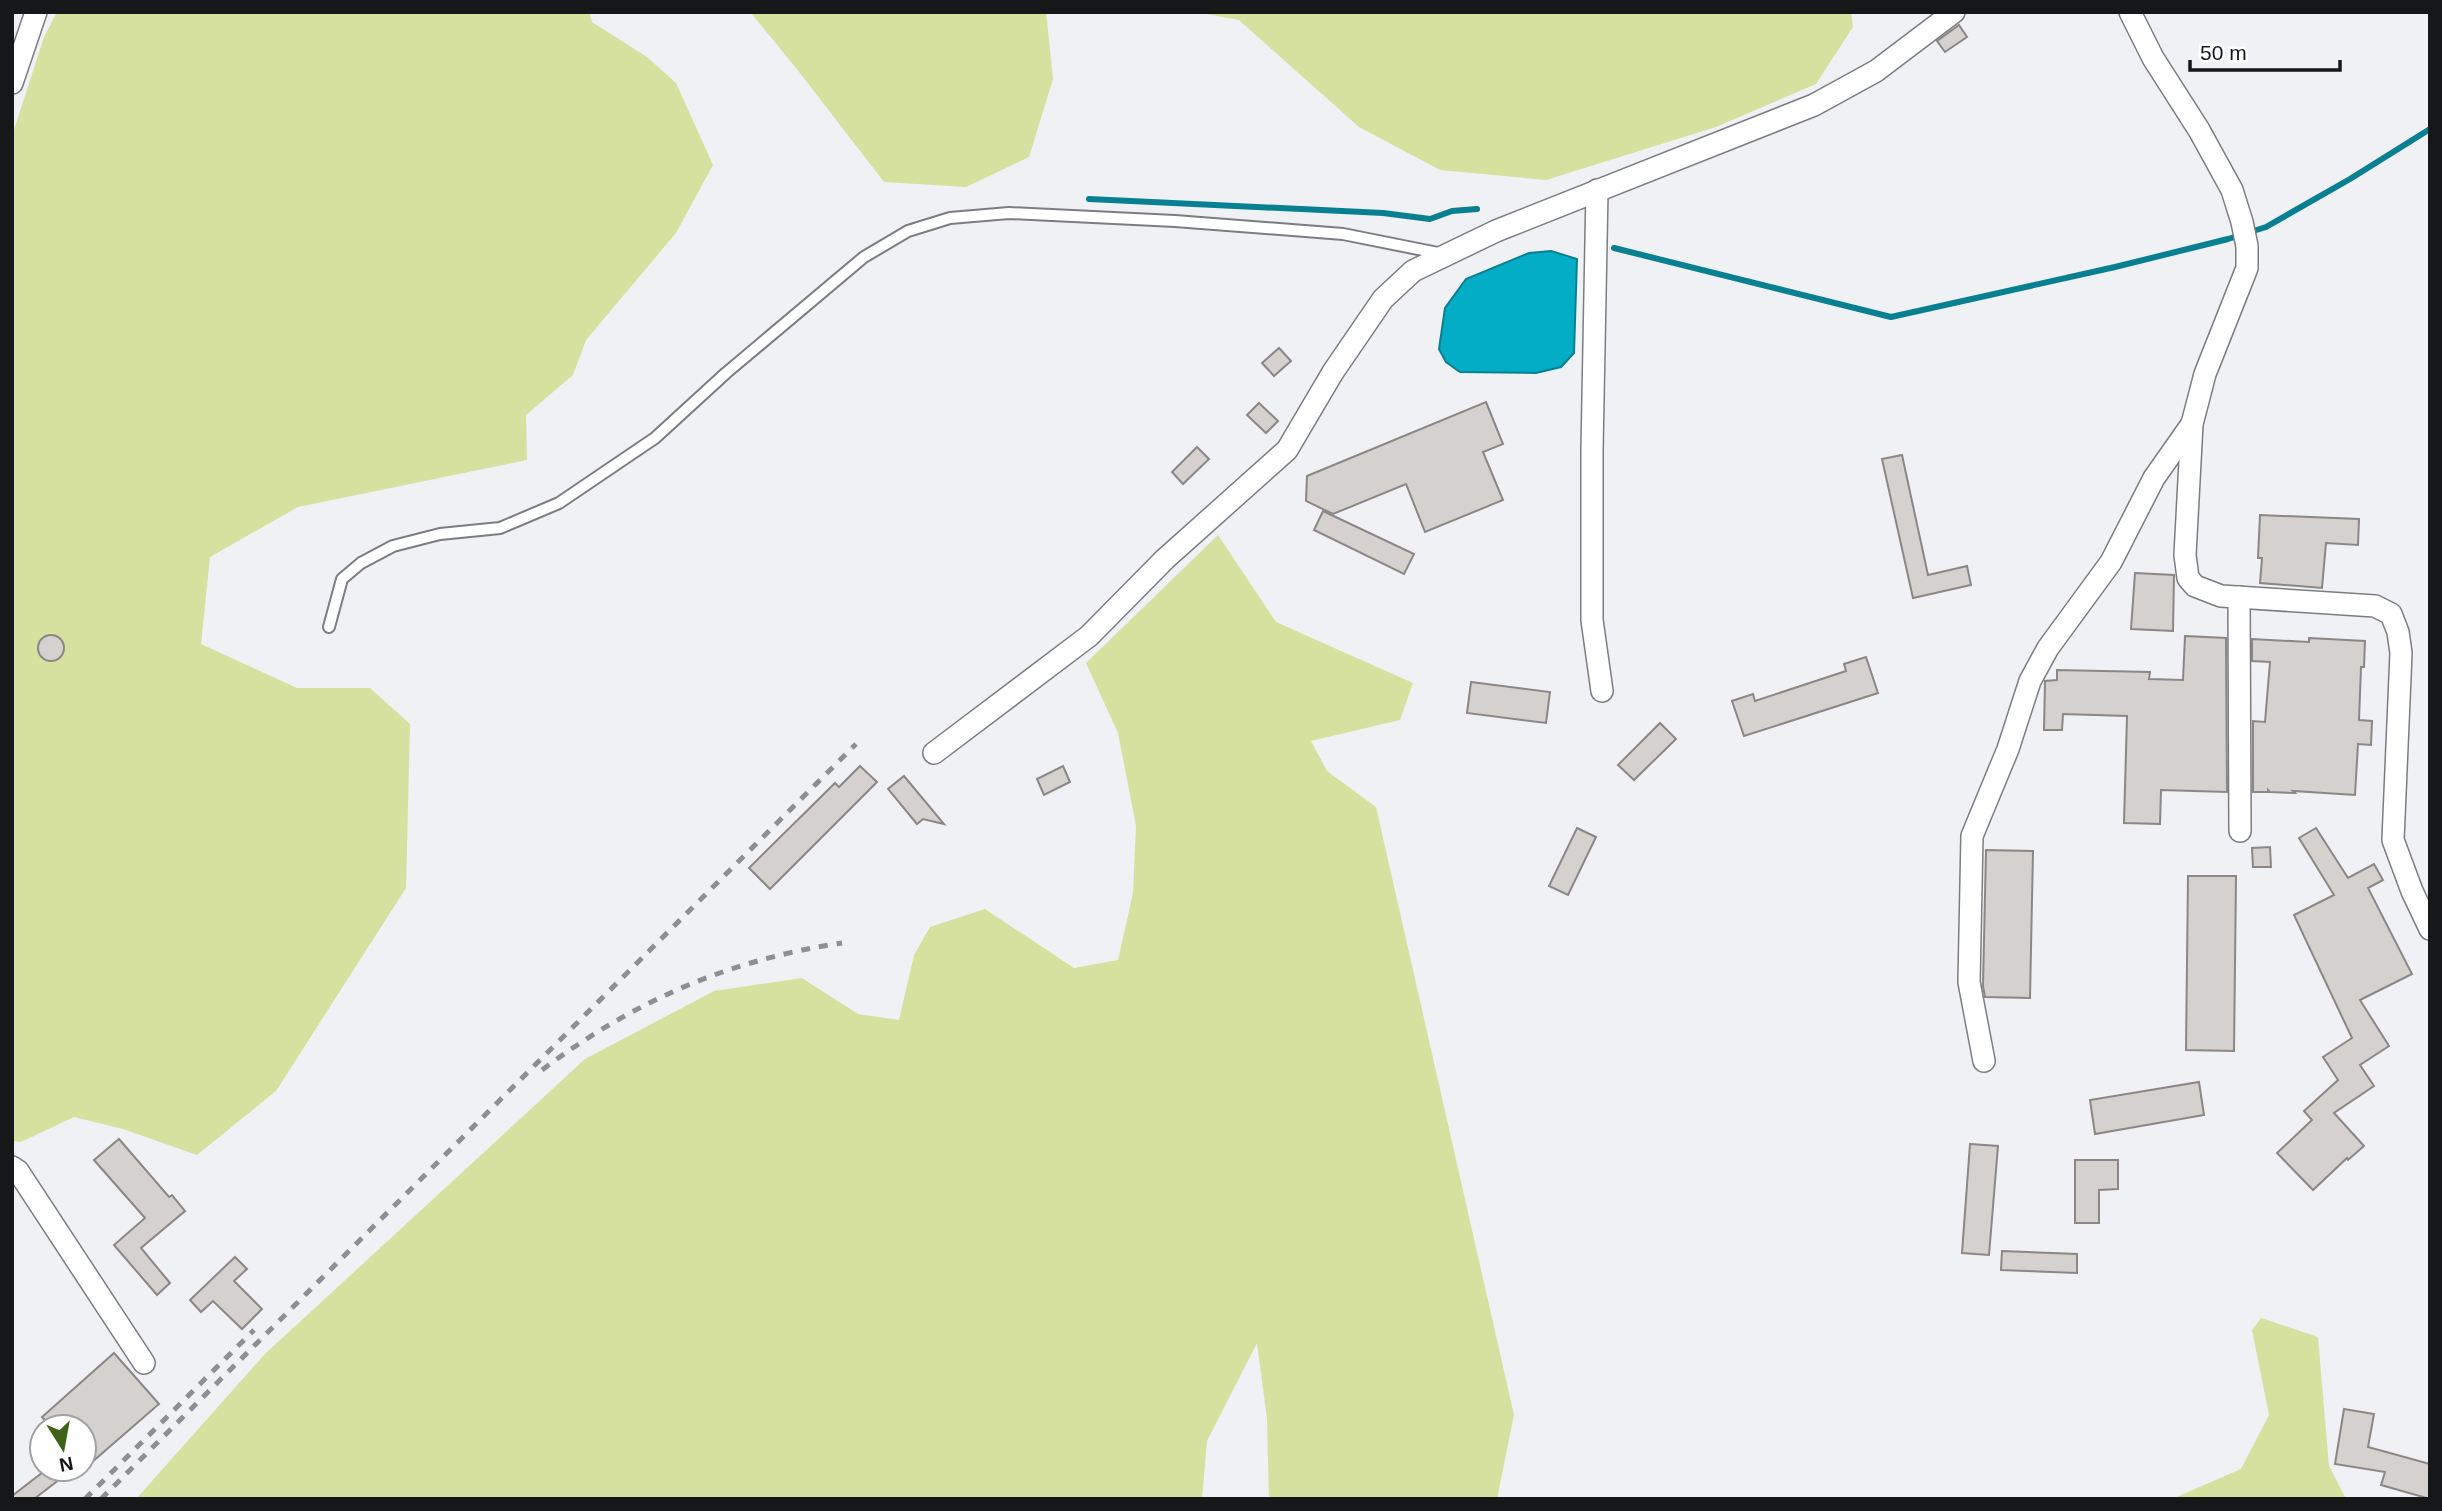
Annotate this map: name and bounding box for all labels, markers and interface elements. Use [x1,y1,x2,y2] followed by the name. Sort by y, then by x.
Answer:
[2190,28,2340,72] scale bar
[2200,41,2247,64] text: 50 m
[28,1413,98,1483] north arrow
[57,1453,75,1476] text: N

